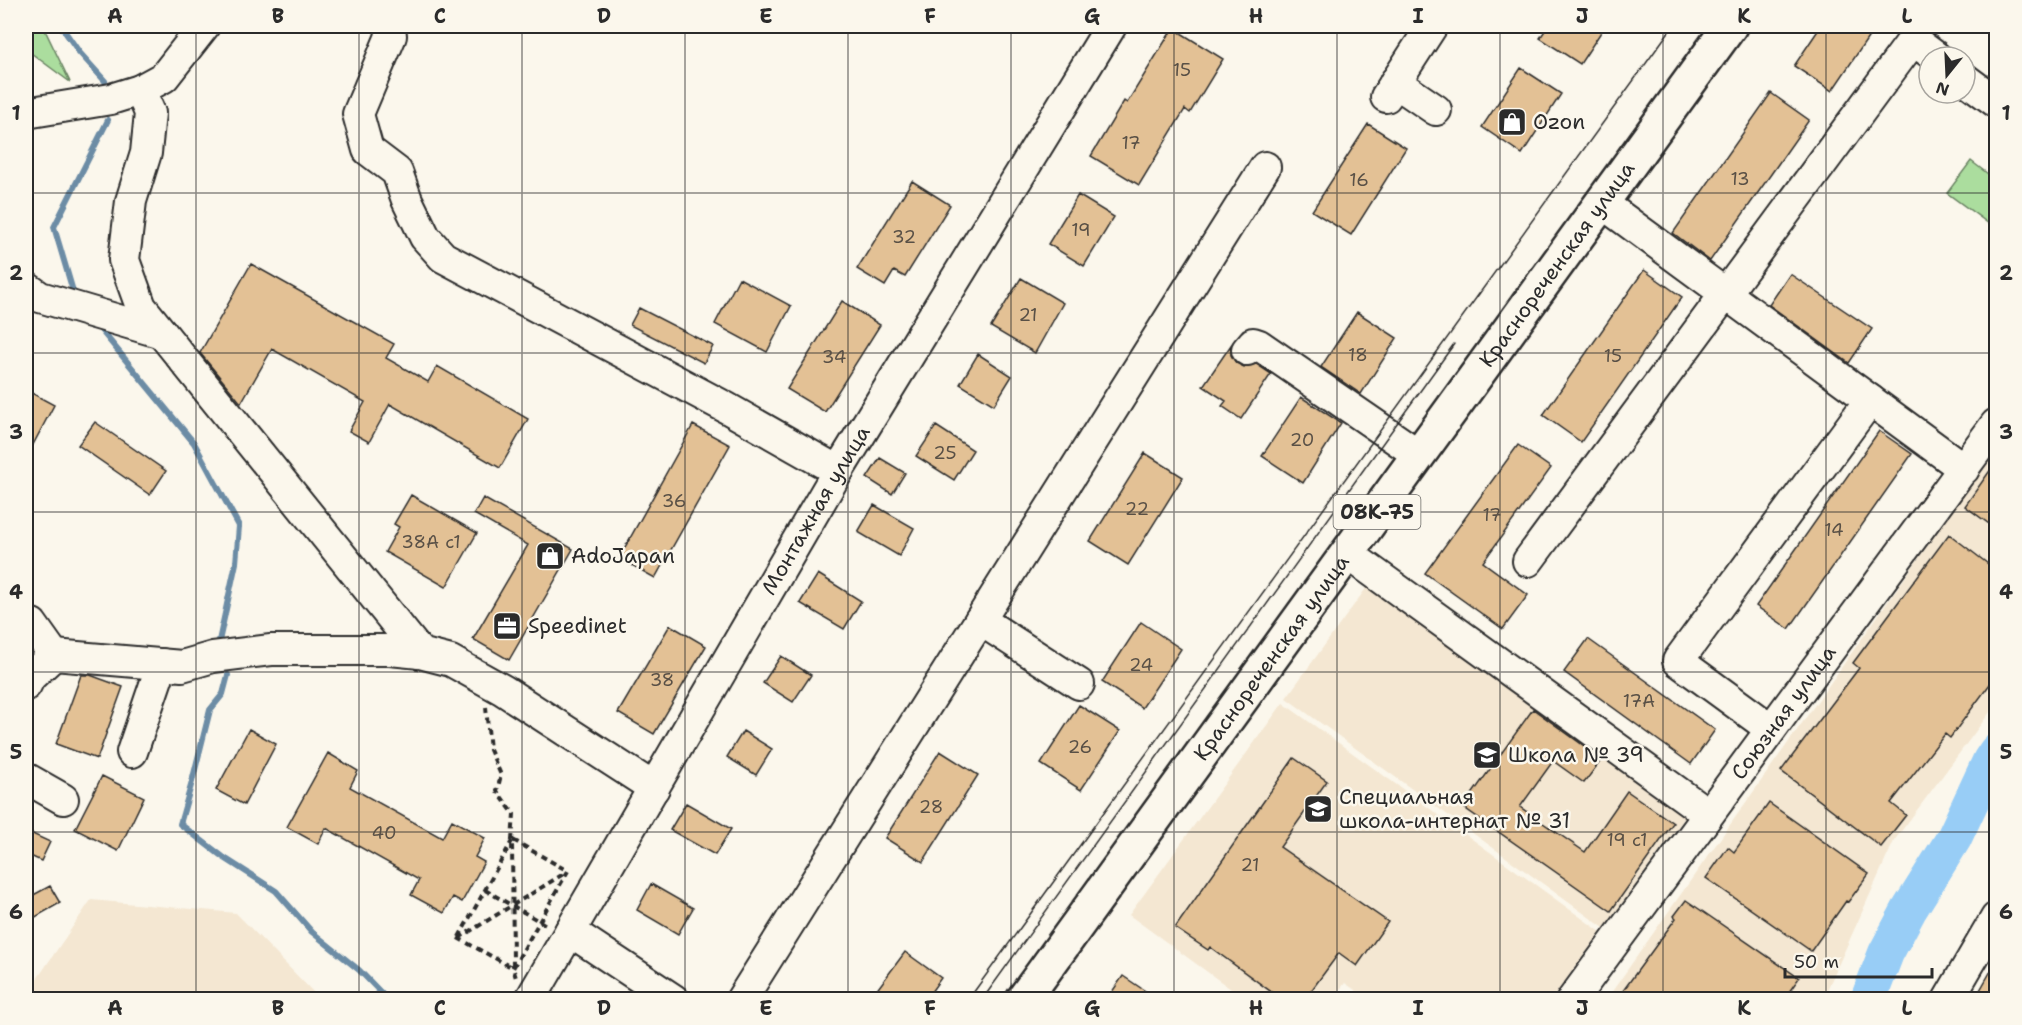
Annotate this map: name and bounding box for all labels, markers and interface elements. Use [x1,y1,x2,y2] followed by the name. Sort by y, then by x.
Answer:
[107,3,123,29] text: A
[272,3,284,29] text: B
[434,3,446,29] text: C
[597,3,611,29] text: D
[759,3,773,29] text: E
[924,3,936,29] text: F
[1084,3,1100,29] text: G
[1249,3,1263,29] text: H
[1412,3,1424,29] text: I
[1576,3,1589,29] text: J
[1737,3,1751,29] text: K
[1902,3,1913,29] text: L
[1917,45,1977,105] north arrow
[1173,58,1191,82] house number: 15
[1933,77,1952,101] text: N
[11,100,21,126] text: 1
[2001,100,2011,126] text: 1
[1496,106,1528,138] shop icon: Ozon
[1533,108,1585,136] place label: Ozon
[1121,131,1141,155] house number: 17
[1473,156,1641,373] street label: Краснореченская улица
[1730,167,1750,191] house number: 13
[1349,168,1369,192] house number: 16
[1071,218,1091,242] house number: 19
[892,225,916,249] house number: 32
[9,260,23,286] text: 2
[1999,260,2013,286] text: 2
[1018,303,1038,327] house number: 21
[1348,343,1368,367] house number: 18
[1604,344,1622,368] house number: 15
[822,345,846,369] house number: 34
[9,419,23,445] text: 3
[1999,419,2013,445] text: 3
[755,420,877,600] street label: Монтажная улица
[1290,428,1314,452] house number: 20
[933,441,957,465] house number: 25
[662,489,686,513] house number: 36
[1334,495,1420,529] road number: 08К-75
[1125,497,1149,521] house number: 22
[1482,503,1502,527] house number: 17
[1824,518,1844,542] house number: 14
[401,530,461,554] house number: 38А с1
[534,540,566,572] shop icon: AdoJapan
[571,542,675,570] place label: AdoJapan
[1187,549,1356,766] street label: Краснореченская улица
[9,579,23,605] text: 4
[1999,579,2013,605] text: 4
[491,610,523,642] office icon: Speedinet
[528,612,627,640] place label: Speedinet
[1725,640,1842,785] street label: Союзная улица
[1129,653,1153,677] house number: 24
[650,668,674,692] house number: 38
[1623,689,1655,713] house number: 17А
[1068,735,1092,759] house number: 26
[10,739,22,765] text: 5
[1471,739,1503,771] school or university icon: Школа № 39
[2000,739,2012,765] text: 5
[1508,741,1644,769] place label: Школа № 39
[1339,783,1570,835] place label: Специальная школа-интернат № 31
[1302,793,1334,825] school or university icon: Специальная школа-интернат № 31
[919,795,943,819] house number: 28
[371,821,397,845] house number: 40
[1607,828,1648,852] house number: 19 с1
[1240,853,1260,877] house number: 21
[9,899,23,925] text: 6
[1999,899,2013,925] text: 6
[1785,941,1932,979] scale bar
[1794,950,1839,974] text: 50 m
[107,995,123,1021] text: A
[272,995,284,1021] text: B
[434,995,446,1021] text: C
[597,995,611,1021] text: D
[759,995,773,1021] text: E
[924,995,936,1021] text: F
[1084,995,1100,1021] text: G
[1249,995,1263,1021] text: H
[1412,995,1424,1021] text: I
[1576,995,1589,1021] text: J
[1737,995,1751,1021] text: K
[1902,995,1913,1021] text: L

